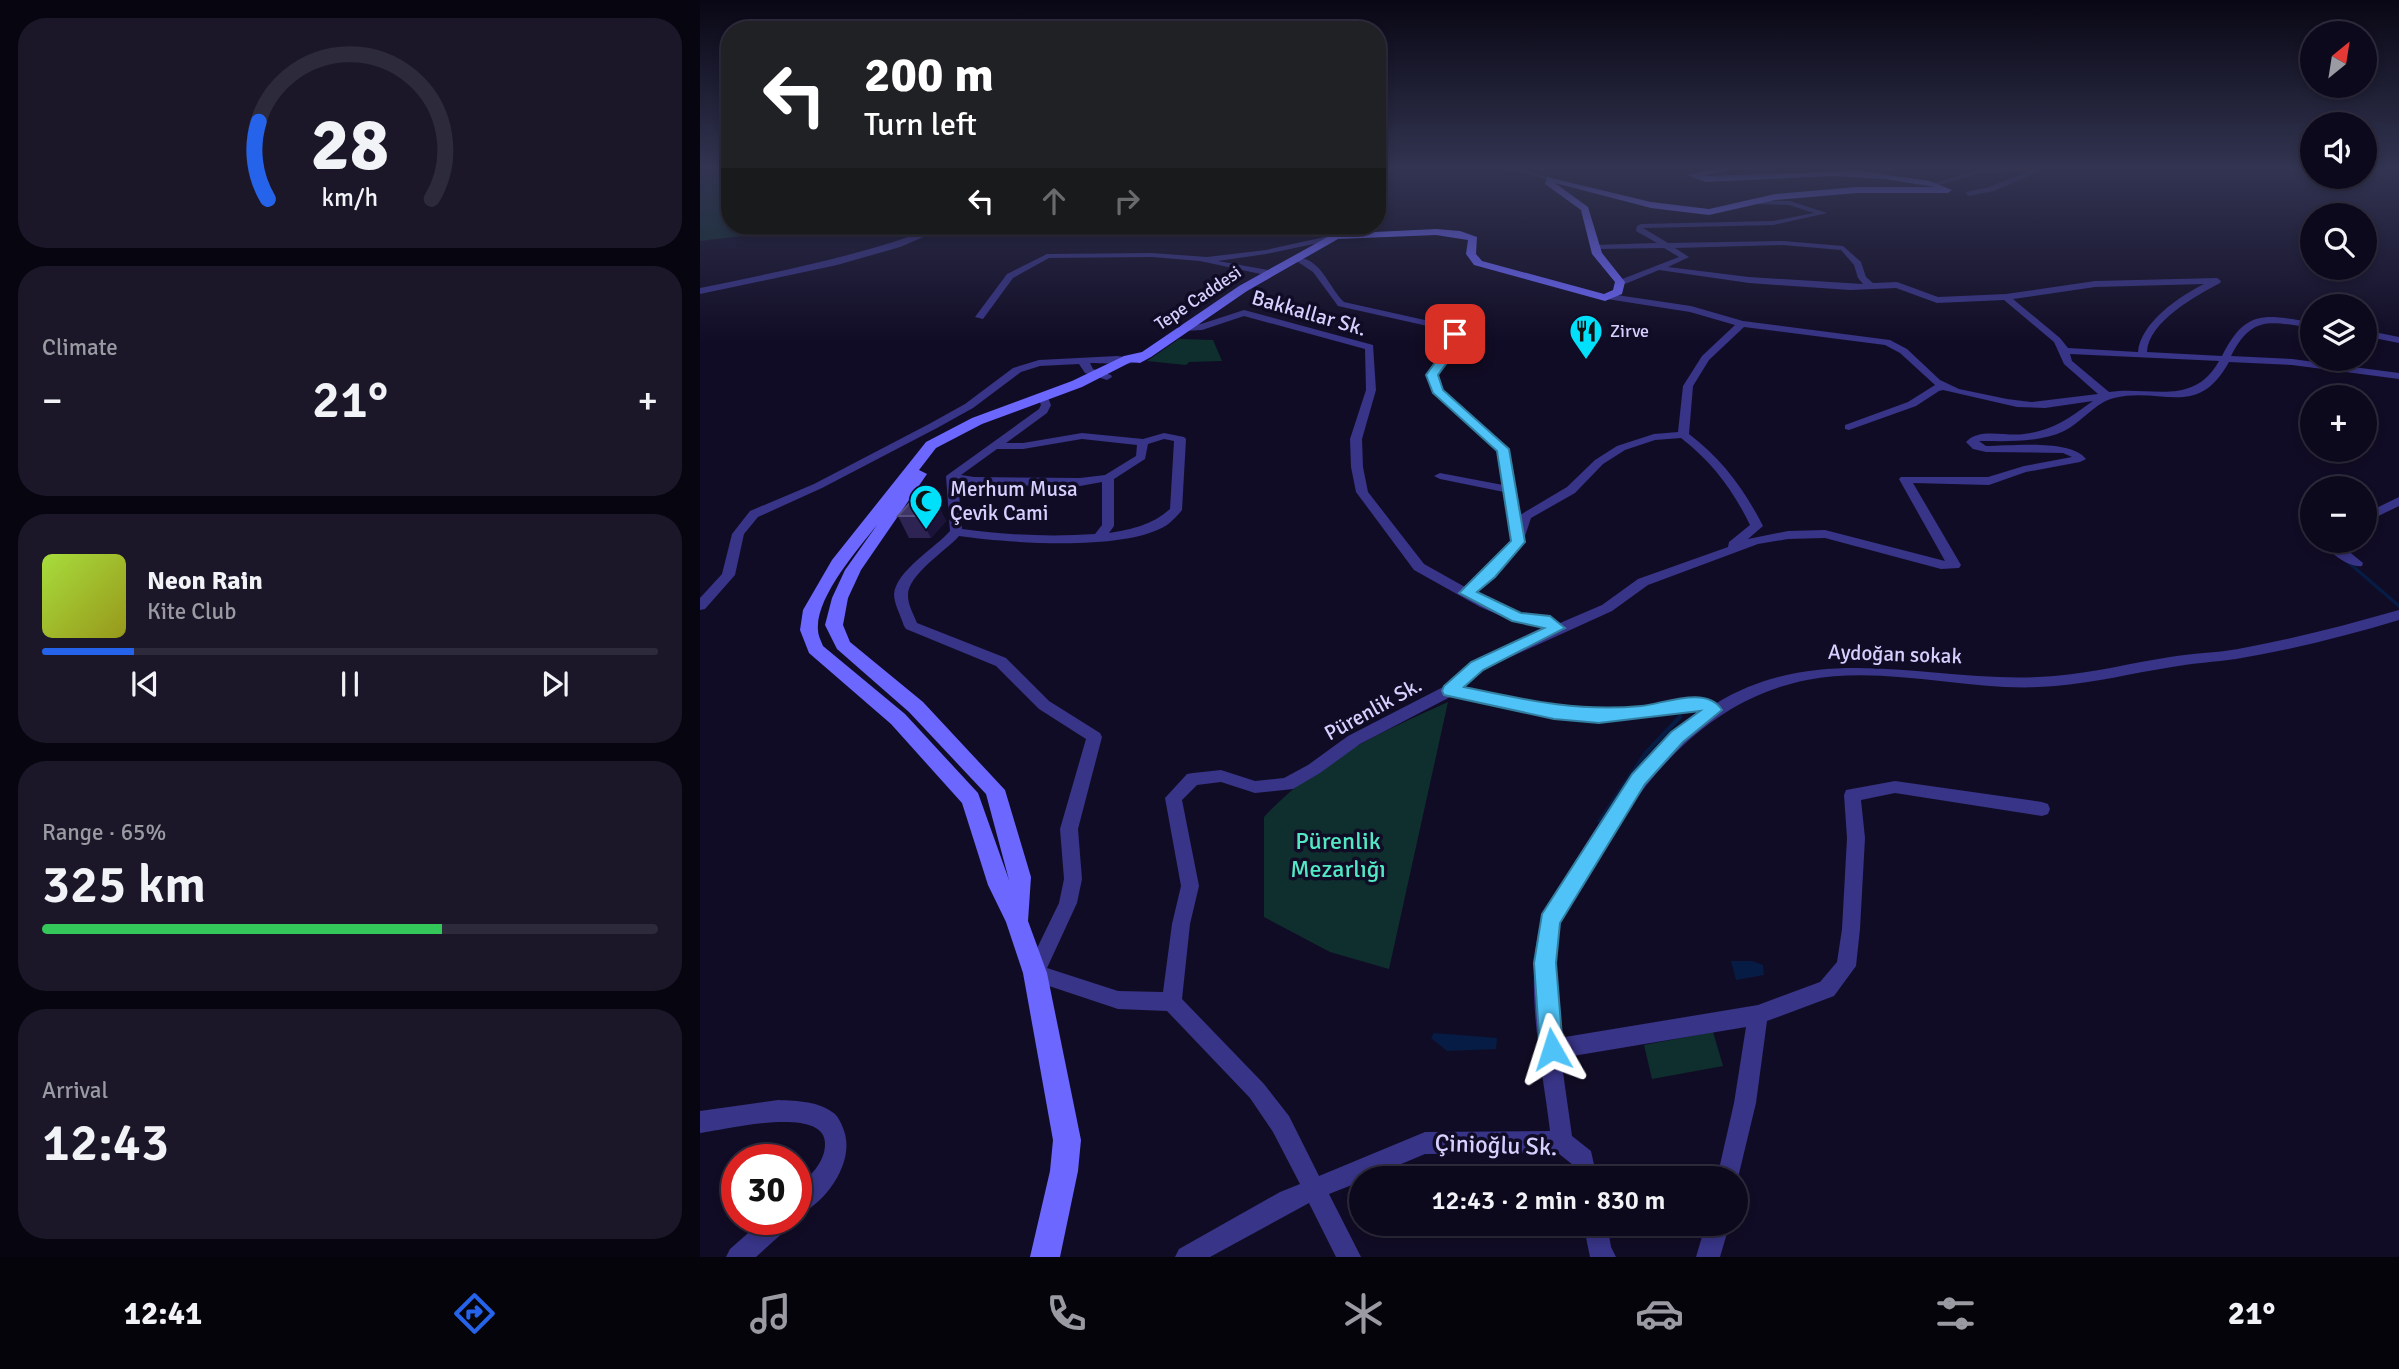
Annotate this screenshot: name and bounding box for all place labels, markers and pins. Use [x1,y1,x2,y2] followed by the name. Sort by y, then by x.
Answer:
[1425,304,1485,364] pin
[1567,312,1605,361] restaurant icon: Zirve
[1610,320,1649,342] place label: Zirve
[950,476,1078,526] place label: Merhum Musa Çevik Cami
[907,482,945,531] mosque icon: Merhum Musa Çevik Cami

